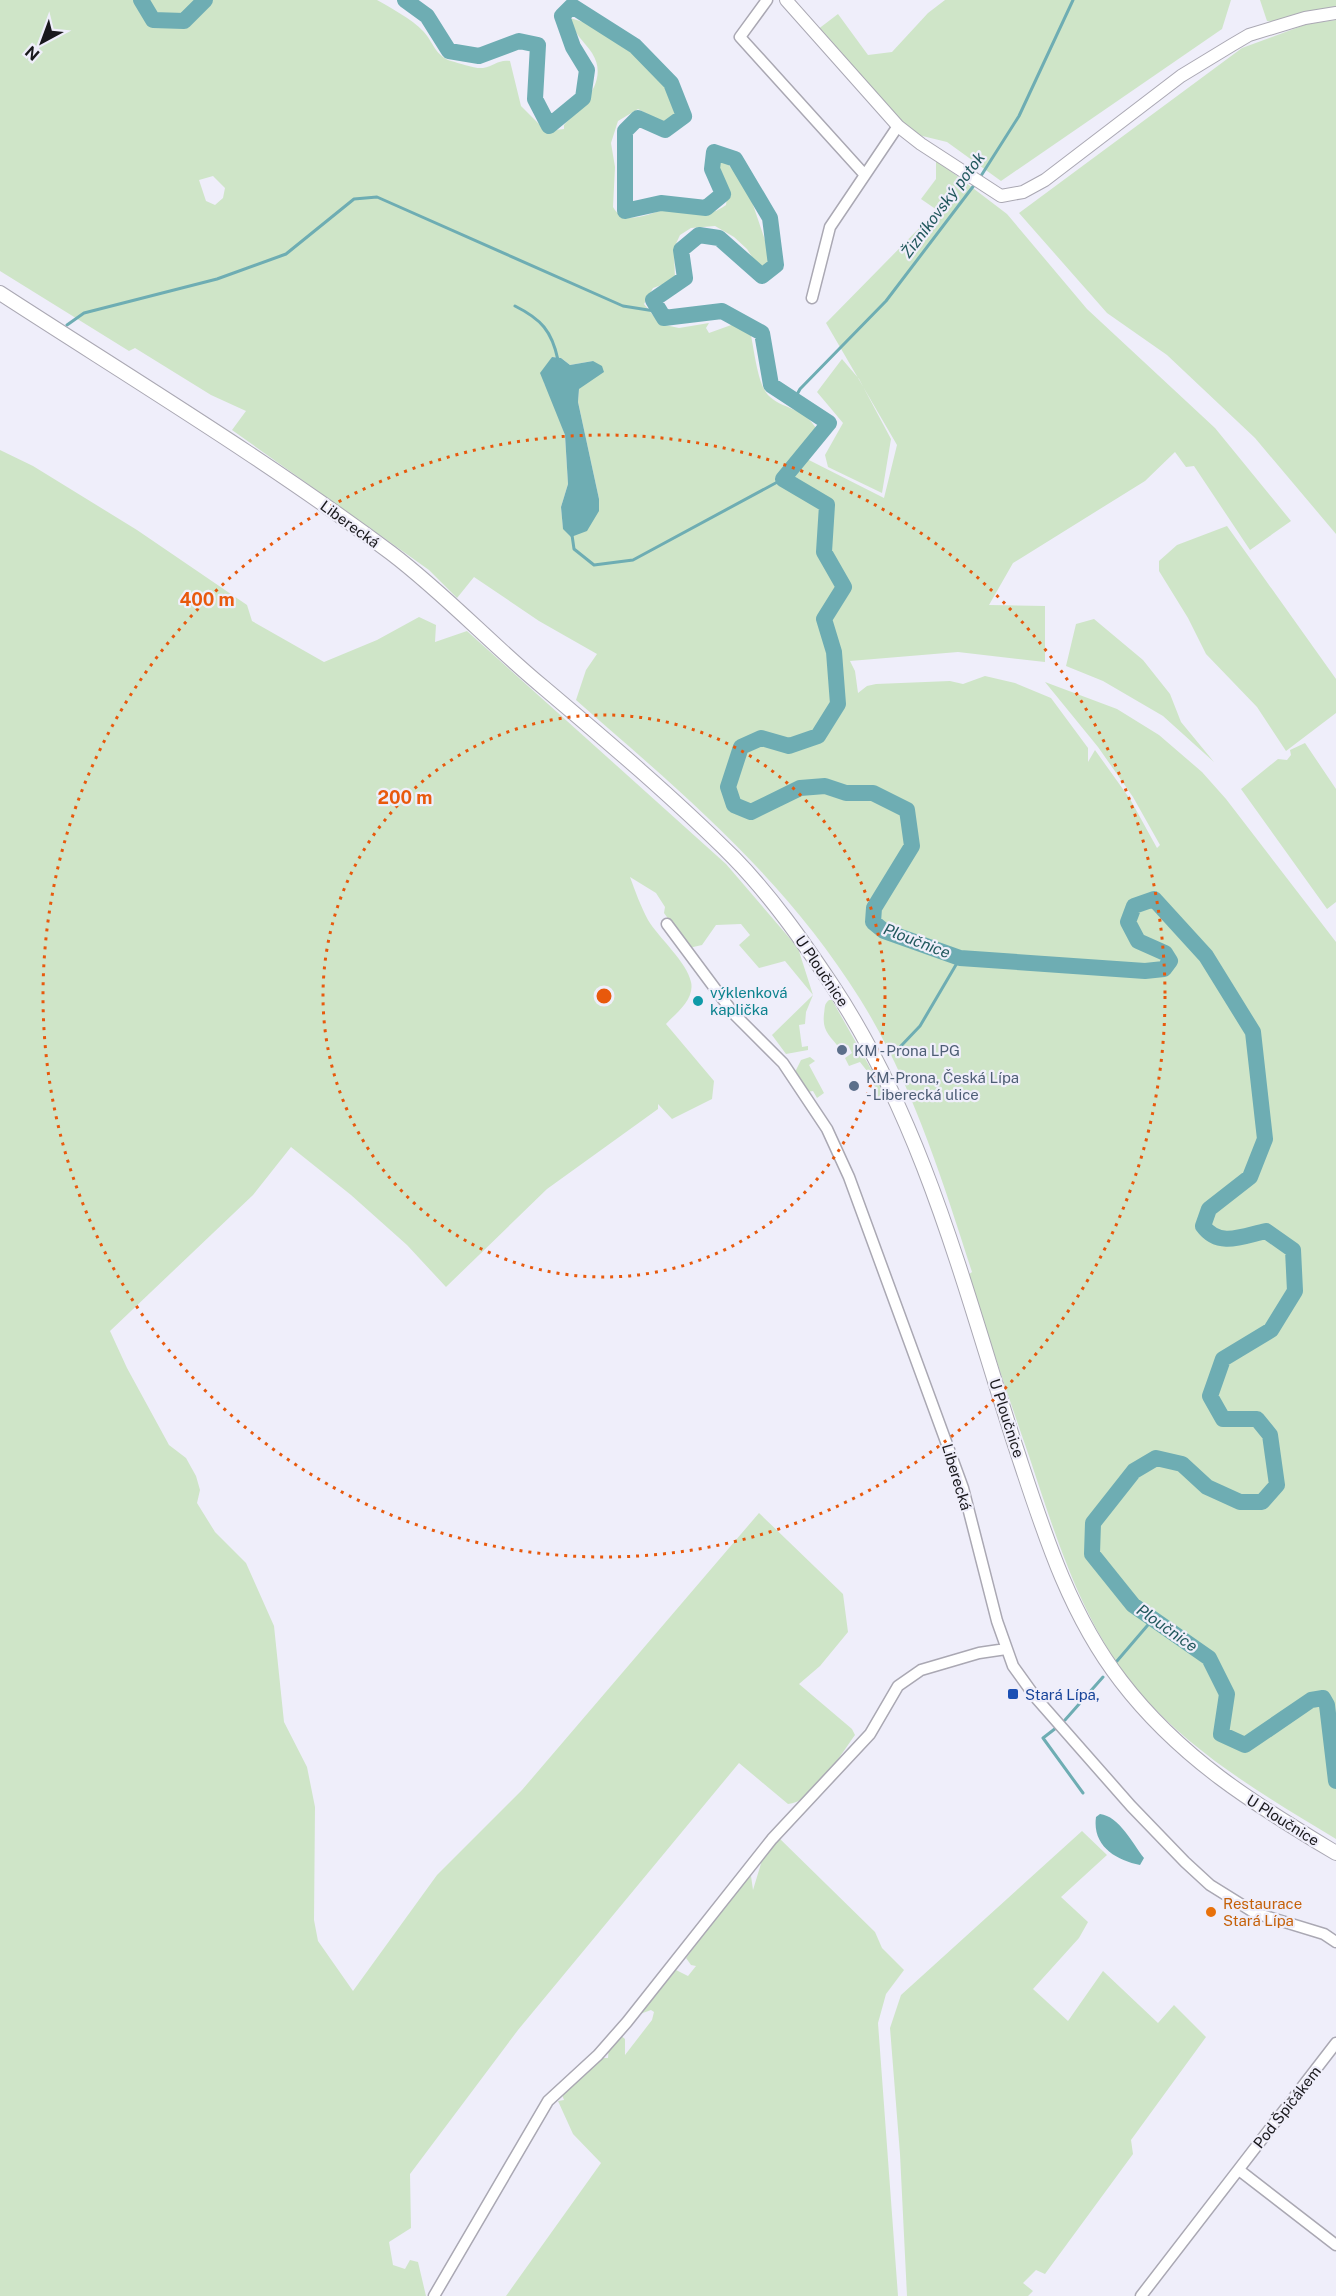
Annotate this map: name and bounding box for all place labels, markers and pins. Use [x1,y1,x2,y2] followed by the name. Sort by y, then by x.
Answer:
[710,984,788,1018] place label: výklenková kaplička
[594,986,614,1006] centre of rings
[691,994,705,1008] marker: výklenková kaplička
[854,1042,960,1059] place label: KM - Prona LPG
[835,1043,849,1057] marker: KM - Prona LPG
[866,1069,1019,1103] place label: KM-Prona, Česká Lípa - Liberecká ulice
[847,1079,861,1093] marker: KM-Prona, Česká Lípa - Liberecká ulice
[1025,1686,1100,1703] place label: Stará Lípa,
[1006,1687,1020,1701] marker: Stará Lípa,
[1223,1895,1302,1929] place label: Restaurace Stará Lípa
[1204,1905,1218,1919] marker: Restaurace Stará Lípa

